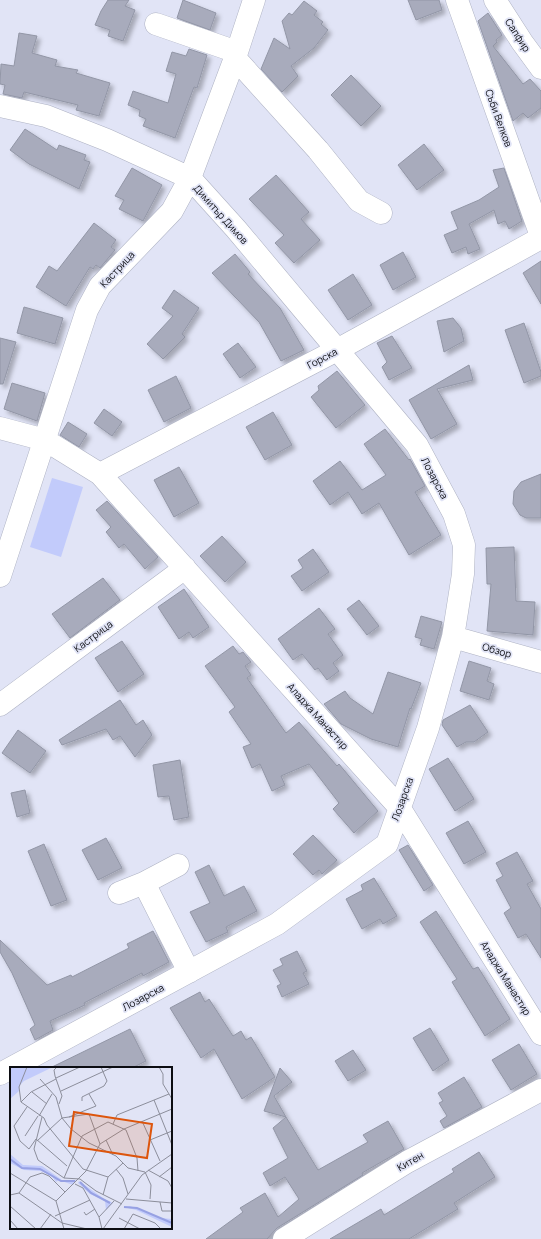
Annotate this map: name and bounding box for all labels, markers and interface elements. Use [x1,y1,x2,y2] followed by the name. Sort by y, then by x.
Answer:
[502,16,534,54] street label: Сапфир
[482,87,516,149] street label: Съби Велков
[191,181,252,247] street label: Димитър Димов
[96,248,138,290] street label: Кастрица
[304,344,340,372] street label: Горска
[418,455,452,501] street label: Лозарска
[71,617,115,655] street label: Кастрица
[481,639,513,661] street label: Обзор
[284,680,352,752] street label: Аладжа Манастир
[388,775,416,823] street label: Лозарска
[477,938,535,1018] street label: Аладжа Манастир
[120,980,166,1014] street label: Лозарска
[10,1067,172,1229] inset map
[394,1148,426,1174] street label: Китен

